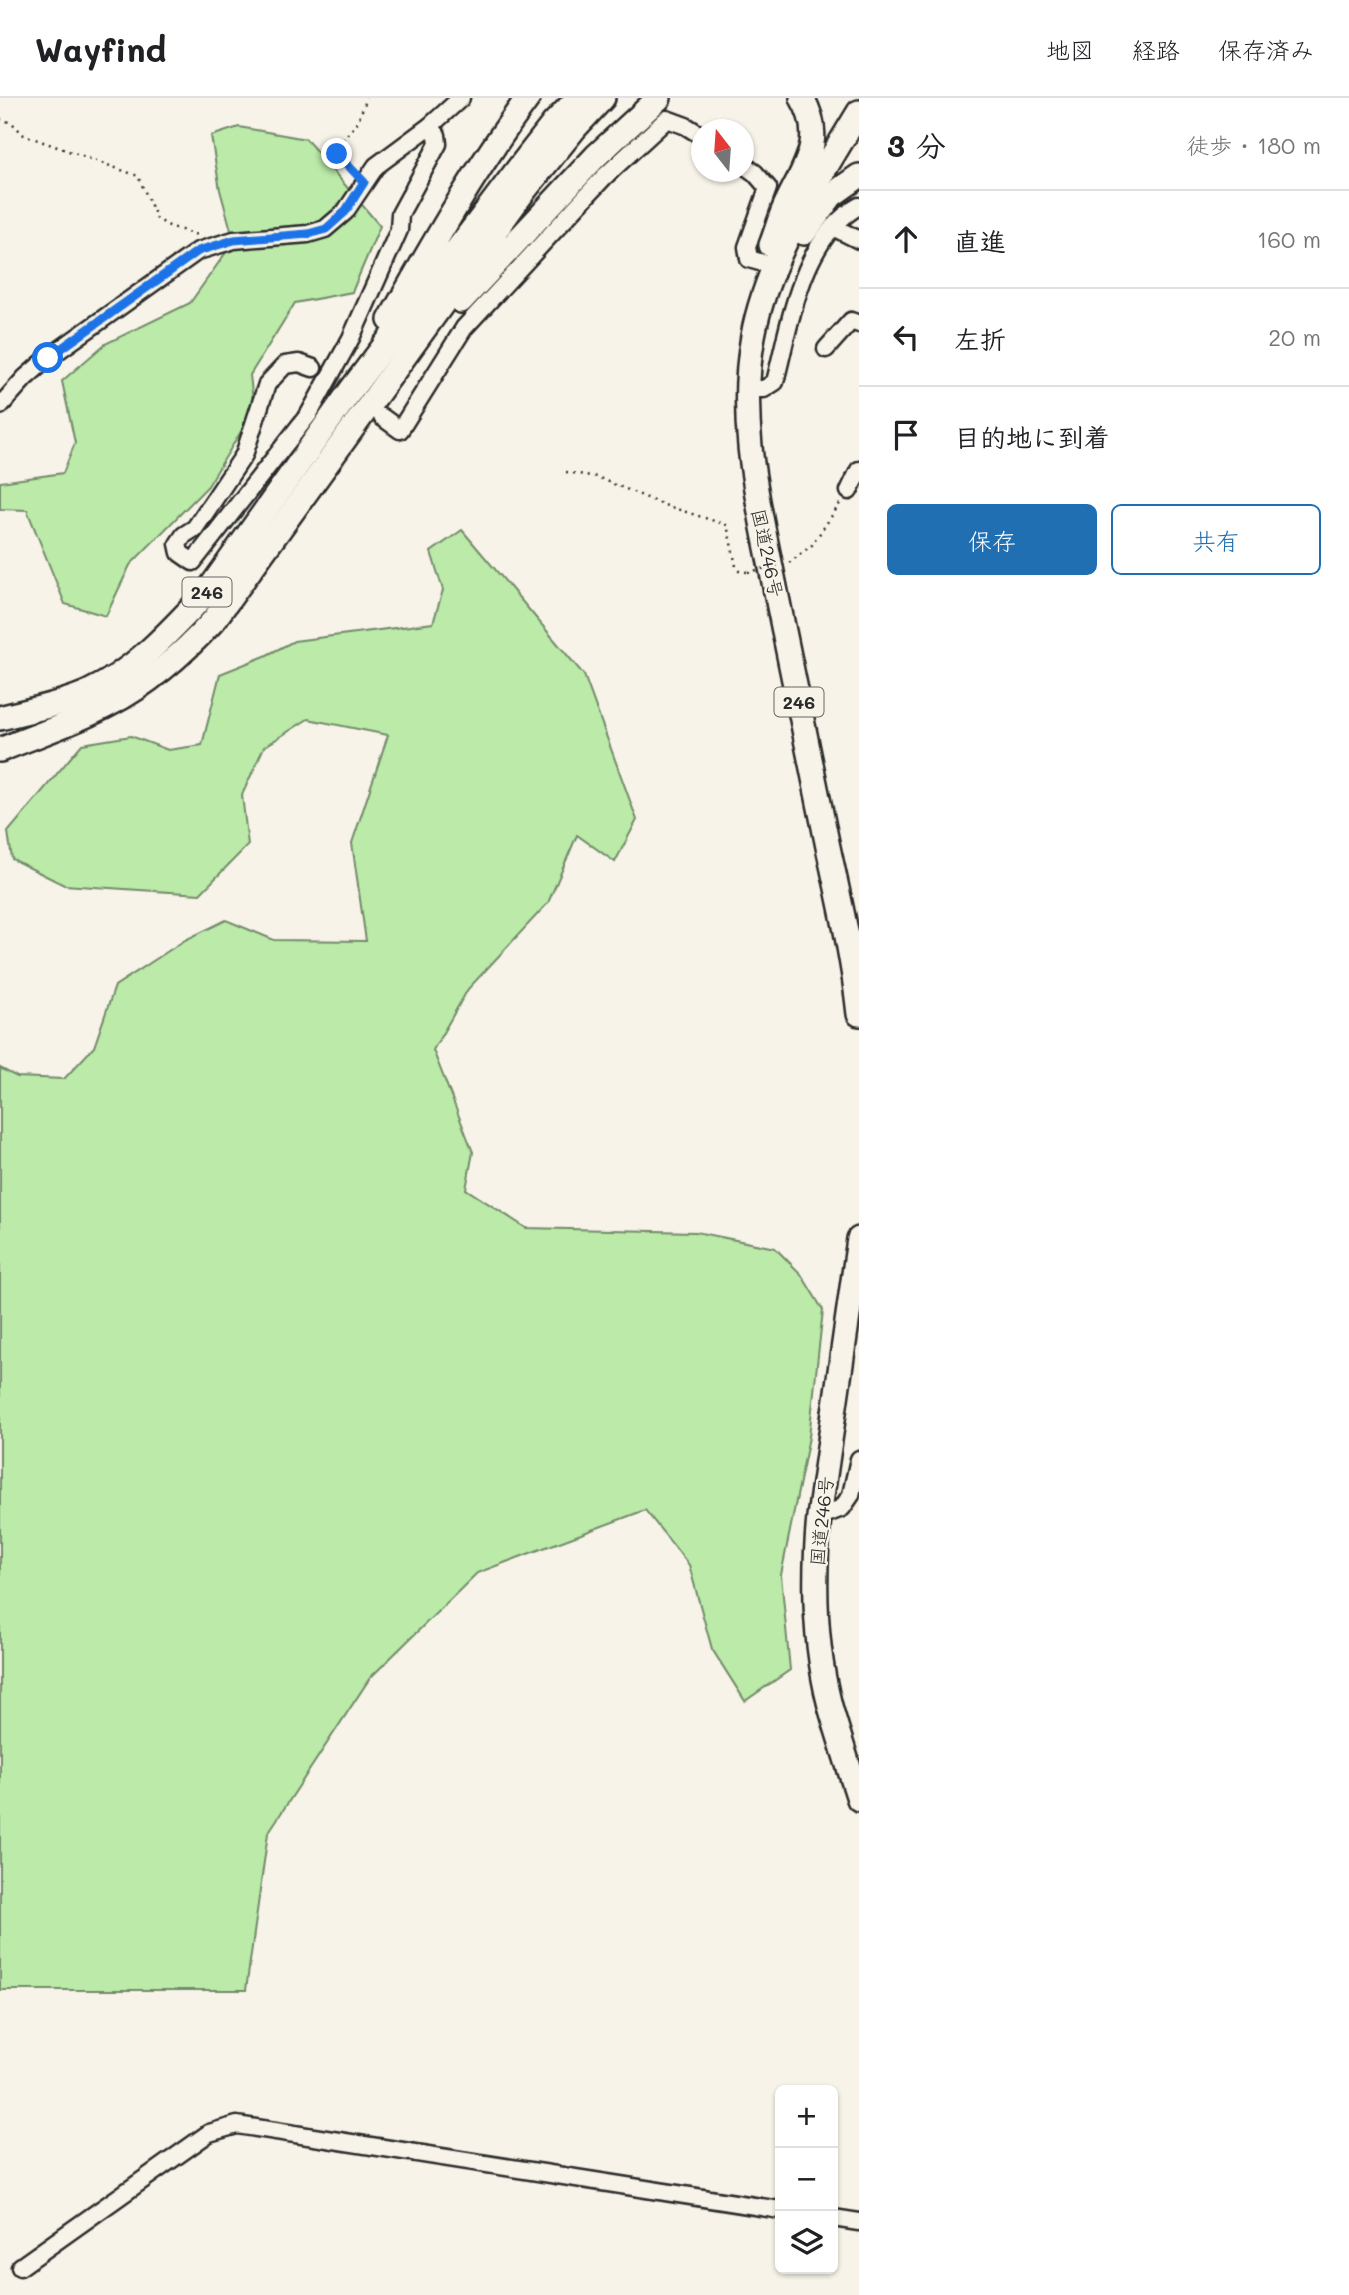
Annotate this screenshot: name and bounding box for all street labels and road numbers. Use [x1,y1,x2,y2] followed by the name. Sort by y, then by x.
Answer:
[746,506,790,600] street label: 国道246号
[182,578,232,606] road number: 246
[774,688,824,716] road number: 246
[804,1475,838,1567] street label: 国道246号

